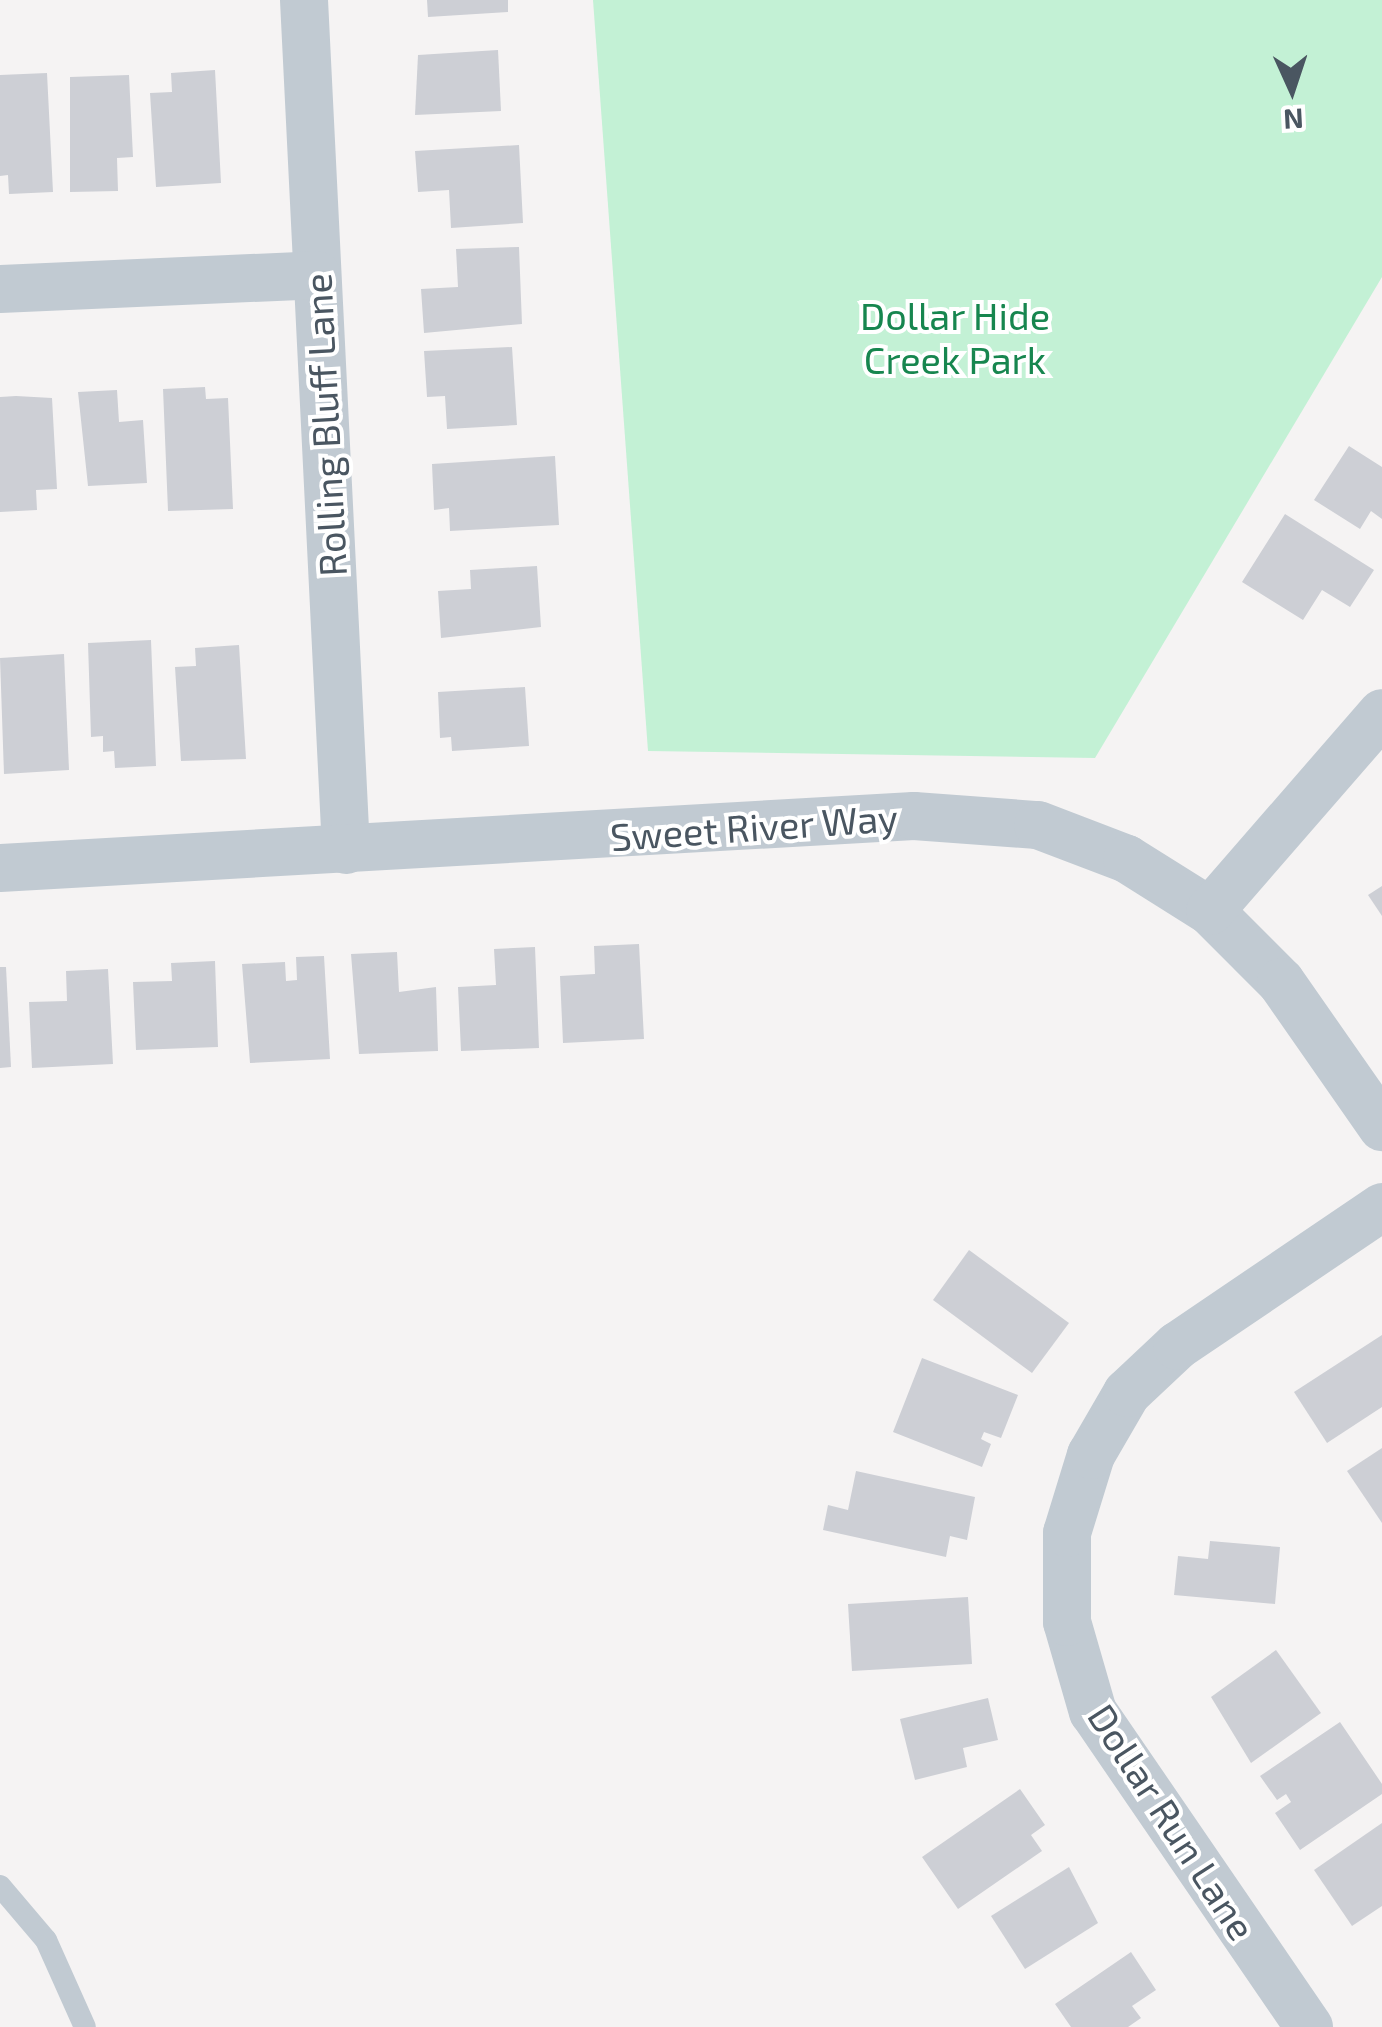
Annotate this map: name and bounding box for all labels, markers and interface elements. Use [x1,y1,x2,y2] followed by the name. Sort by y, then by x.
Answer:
[1242,40,1342,140] north arrow
[1283,102,1305,137] text: N
[294,272,356,578] street label: Rolling Bluff Lane
[860,293,1050,382] park label: Dollar Hide Creek Park
[608,794,900,860] street label: Sweet River Way
[1079,1695,1265,1949] street label: Dollar Run Lane

